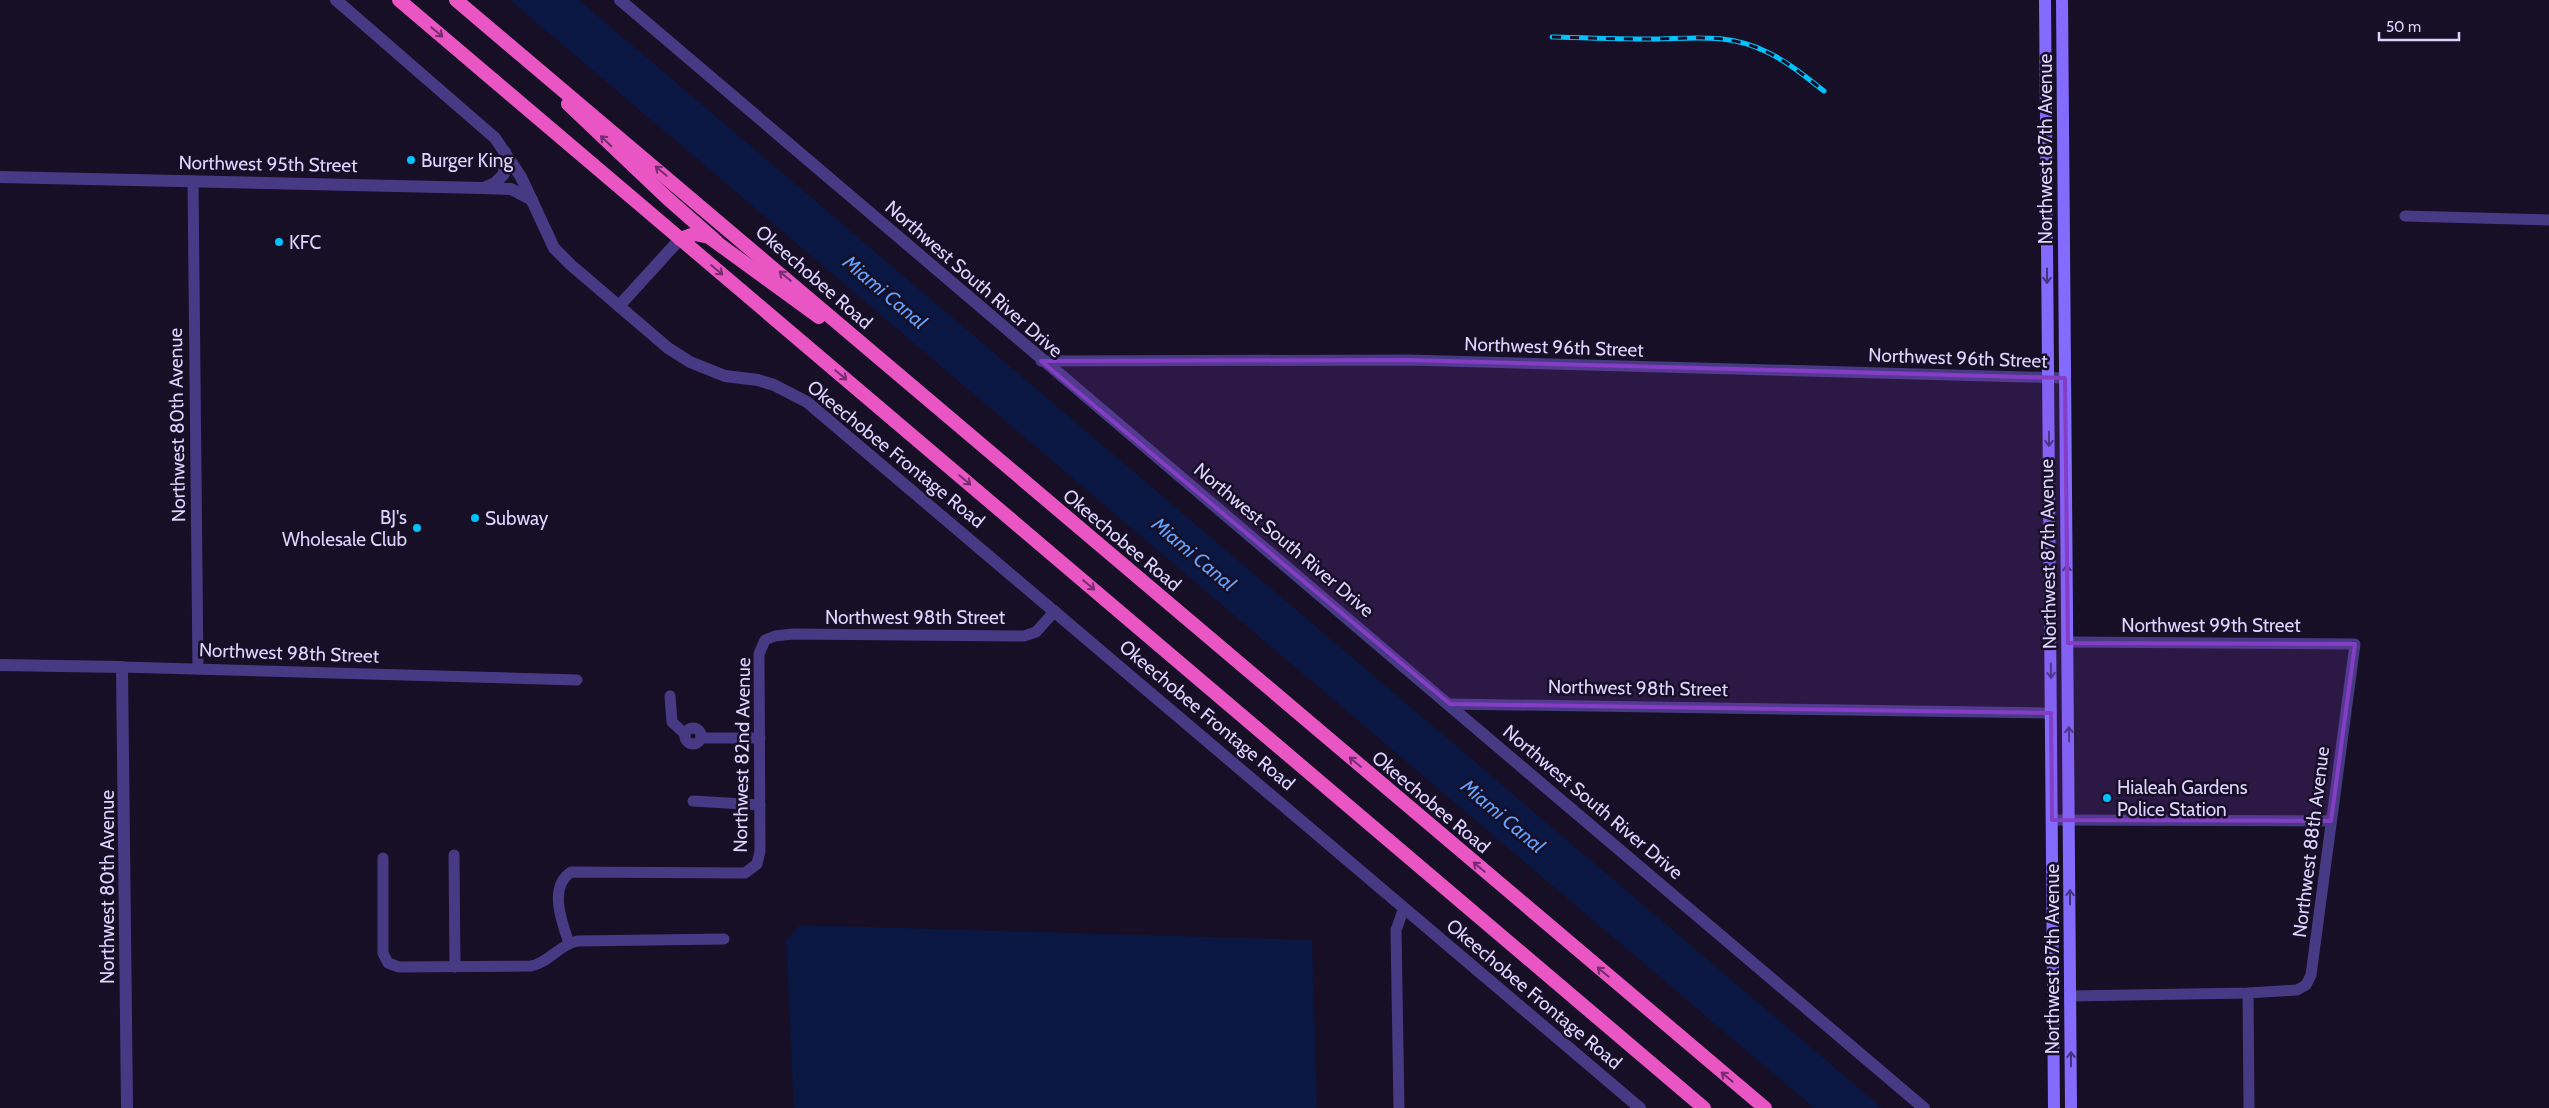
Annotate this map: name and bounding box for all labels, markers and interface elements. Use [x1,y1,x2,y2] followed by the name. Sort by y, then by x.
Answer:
[2379,10,2459,42] scale bar
[2386,18,2421,36] text: 50 m
[430,26,443,37] one-way arrow
[2034,54,2057,244] street label: Northwest 87th Avenue
[600,135,612,147] one-way arrow
[421,149,513,172] place label: Burger King
[178,151,358,177] street label: Northwest 95th Street
[405,154,417,166] marker: Burger King
[655,166,668,177] one-way arrow
[881,196,1068,363] street label: Northwest South River Drive
[751,220,877,334] street label: Okeechobee Road
[289,231,322,254] place label: KFC
[273,236,285,248] marker: KFC
[837,249,932,334] water label: Miami Canal
[710,264,723,276] one-way arrow
[2042,268,2052,284] one-way arrow
[778,271,791,282] one-way arrow
[164,328,190,522] street label: Northwest 80th Avenue
[1464,332,1645,362] street label: Northwest 96th Street
[1868,343,2049,373] street label: Northwest 96th Street
[834,370,847,381] one-way arrow
[803,375,989,533] street label: Okeechobee Frontage Road
[2044,430,2054,446] one-way arrow
[1189,458,1379,622] street label: Northwest South River Drive
[2035,458,2061,649] street label: Northwest 87th Avenue
[958,475,971,486] one-way arrow
[1058,484,1186,596] street label: Okeechobee Road
[282,506,407,551] place label: BJ's Wholesale Club
[485,507,549,530] place label: Subway
[1146,511,1241,596] water label: Miami Canal
[469,512,481,524] marker: Subway
[411,522,423,534] marker: BJ's Wholesale Club
[2062,564,2072,580] one-way arrow
[1082,580,1095,591] one-way arrow
[825,606,1006,629] street label: Northwest 98th Street
[2121,614,2301,637] street label: Northwest 99th Street
[1115,635,1299,795] street label: Okeechobee Frontage Road
[199,638,380,668] street label: Northwest 98th Street
[729,657,755,853] street label: Northwest 82nd Avenue
[2046,663,2055,679] one-way arrow
[1548,675,1729,701] street label: Northwest 98th Street
[1498,720,1688,884] street label: Northwest South River Drive
[2064,727,2074,743] one-way arrow
[2288,745,2334,939] street label: Northwest 88th Avenue
[1367,746,1495,858] street label: Okeechobee Road
[1349,756,1362,767] one-way arrow
[1455,773,1550,858] water label: Miami Canal
[2117,776,2248,821] place label: Hialeah Gardens Police Station
[96,790,119,984] street label: Northwest 80th Avenue
[2101,792,2113,804] marker: Hialeah Gardens Police Station
[1473,861,1486,872] one-way arrow
[2041,864,2064,1054] street label: Northwest 87th Avenue
[2065,889,2075,906] one-way arrow
[1442,914,1626,1074] street label: Okeechobee Frontage Road
[1597,966,1610,977] one-way arrow
[2066,1052,2076,1068] one-way arrow
[1721,1071,1734,1082] one-way arrow

